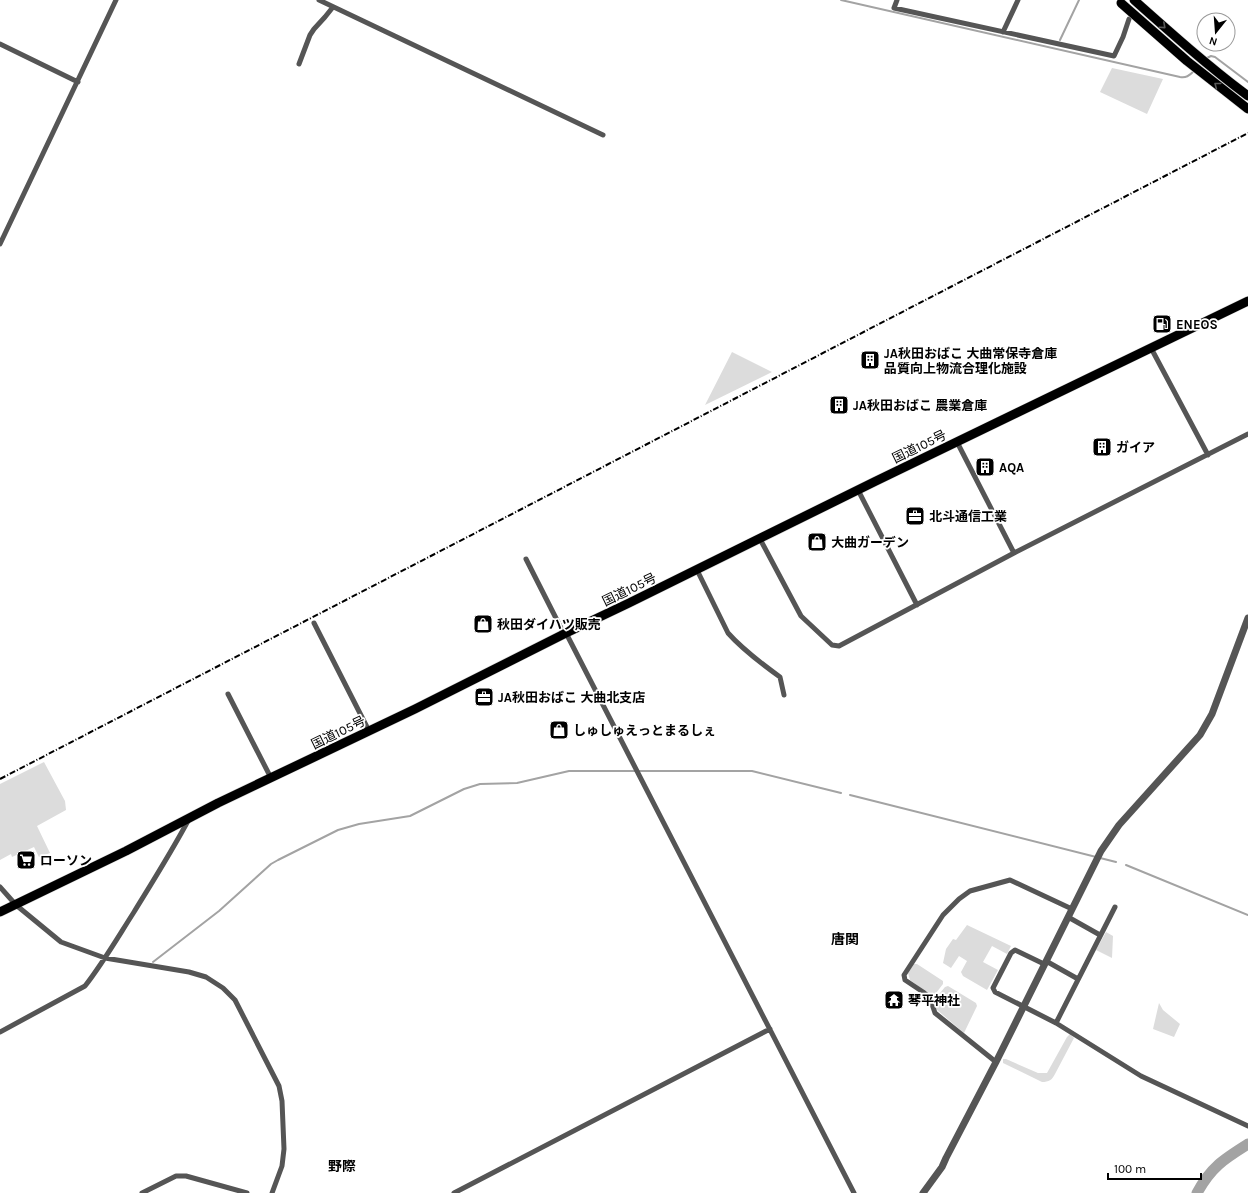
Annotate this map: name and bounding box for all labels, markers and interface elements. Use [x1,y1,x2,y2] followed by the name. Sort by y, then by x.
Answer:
[1196,12,1236,52] north arrow
[1158,21,1166,29] one-way arrow
[1208,34,1219,48] text: N
[1215,82,1222,89] one-way arrow
[1151,313,1173,335] fuel station icon: ENEOS
[1176,317,1218,332] place label: ENEOS
[884,346,1057,376] place label: JA秋田おばこ 大曲常保寺倉庫 品質向上物流合理化施設
[859,349,881,371] building icon: JA秋田おばこ 大曲常保寺倉庫 品質向上物流合理化施設
[828,394,850,416] building icon: JA秋田おばこ 農業倉庫
[853,398,987,413] place label: JA秋田おばこ 農業倉庫
[890,427,949,466] street label: 国道105号
[1091,436,1113,458] building icon: ガイア
[1116,440,1155,455] place label: ガイア
[974,456,996,478] building icon: AQA
[999,460,1024,475] place label: AQA
[904,505,926,527] office icon: 北斗通信工業
[929,509,1007,524] place label: 北斗通信工業
[806,531,828,553] shop icon: 大曲ガーデン
[831,535,909,550] place label: 大曲ガーデン
[600,570,659,609] street label: 国道105号
[472,613,494,635] shop icon: 秋田ダイハツ販売
[497,617,601,632] place label: 秋田ダイハツ販売
[473,686,495,708] office icon: JA秋田おばこ 大曲北支店
[498,690,645,705] place label: JA秋田おばこ 大曲北支店
[309,713,368,752] street label: 国道105号
[548,719,570,741] shop icon: しゅしゅえっとまるしぇ
[573,723,716,738] place label: しゅしゅえっとまるしぇ
[15,849,37,871] supermarket icon: ローソン
[40,853,92,868] place label: ローソン
[831,931,859,948] district label: 唐関
[883,989,905,1011] temple icon: 琴平神社
[908,993,960,1008] place label: 琴平神社
[1108,1155,1201,1181] scale bar
[328,1158,356,1175] district label: 野際
[1114,1162,1146,1176] text: 100 m

